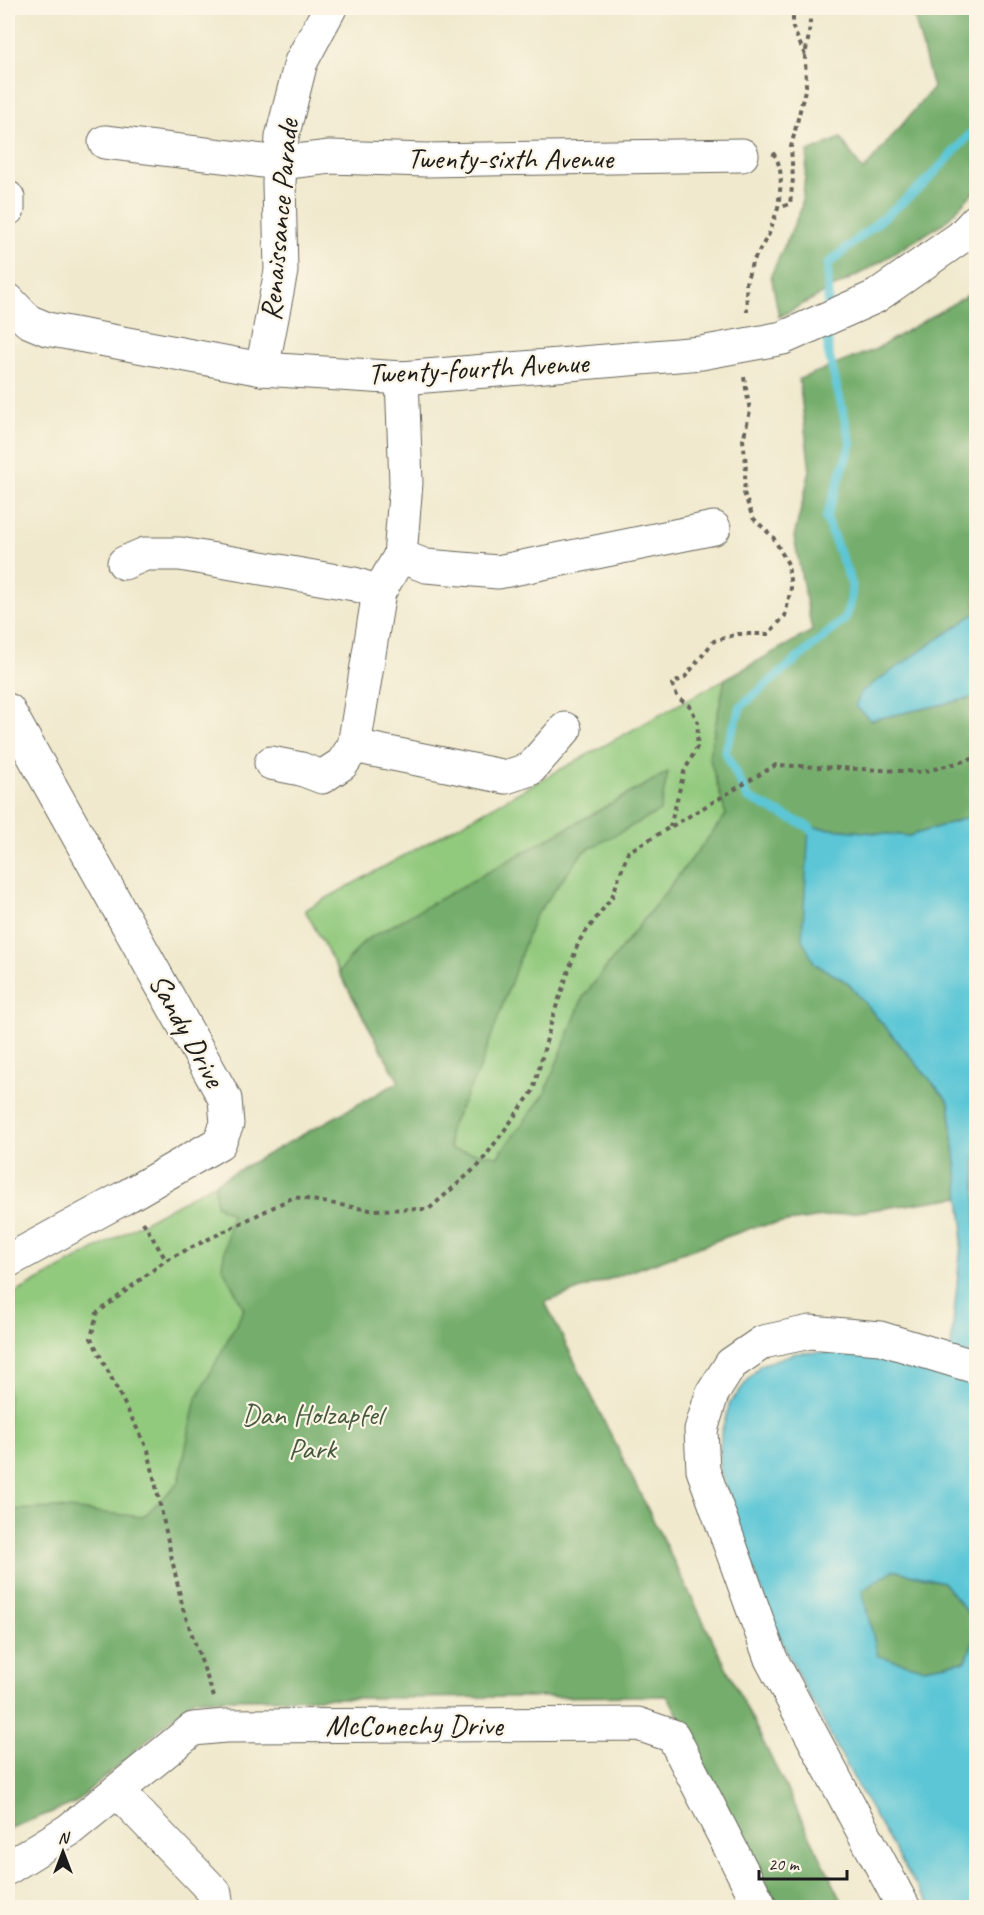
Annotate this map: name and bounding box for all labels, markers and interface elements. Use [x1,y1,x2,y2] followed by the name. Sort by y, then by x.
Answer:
[251,116,307,322] street label: Renaissance Parade
[407,139,615,177] street label: Twenty-sixth Avenue
[367,343,592,393] street label: Twenty-fourth Avenue
[140,967,235,1095] street label: Sandy Drive
[242,1395,387,1467] park label: Dan Holzapfel Park
[326,1706,505,1744] street label: McConechy Drive
[33,1822,93,1882] north arrow
[58,1828,71,1848] text: N
[759,1843,848,1881] scale bar
[768,1853,801,1875] text: 20 m

